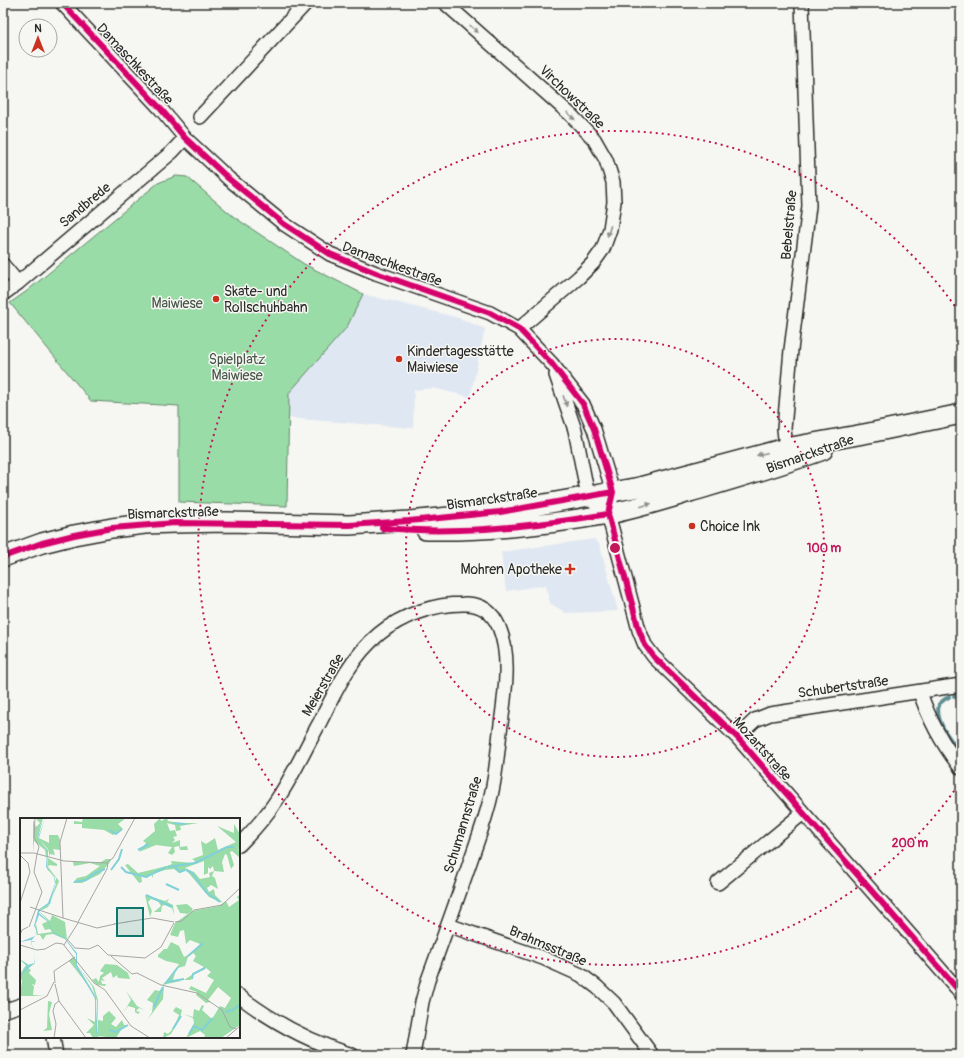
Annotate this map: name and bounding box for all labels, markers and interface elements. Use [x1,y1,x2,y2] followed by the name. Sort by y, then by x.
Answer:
[18,18,58,58] north arrow
[93,20,177,108] street label: Damaschkestraße
[34,22,42,35] text: N
[469,24,479,34] one-way arrow
[536,62,608,132] street label: Virchowstraße
[566,111,576,120] one-way arrow
[56,179,114,231] street label: Sandbrede
[777,189,801,261] street label: Bebelstraße
[606,225,612,237] one-way arrow
[340,238,444,290] street label: Damaschkestraße
[224,283,308,316] place label: Skate- und Rollschuhbahn
[211,294,221,304] marker: Skate- und Rollschuhbahn
[151,295,203,312] park label: Maiwiese
[407,343,514,376] place label: Kindertagesstätte Maiwiese
[209,351,265,384] park label: Spielplatz Maiwiese
[394,354,404,364] marker: Kindertagesstätte Maiwiese
[562,395,568,407] one-way arrow
[764,431,856,477] street label: Bismarckstraße
[756,451,768,457] one-way arrow
[446,484,539,514] street label: Bismarckstraße
[641,502,653,508] one-way arrow
[127,503,219,523] street label: Bismarckstraße
[700,518,760,535] place label: Choice Ink
[687,521,697,531] marker: Choice Ink
[608,541,622,555] centre of rings
[807,541,842,556] text: 100 m
[460,561,562,578] place label: Mohren Apotheke
[565,564,575,574] marker: Mohren Apotheke
[298,651,348,719] street label: Meierstraße
[797,672,889,702] street label: Schubertstraße
[729,714,795,784] street label: Mozartstraße
[440,774,486,876] street label: Schumannstraße
[20,818,240,1038] inset map
[892,836,929,851] text: 200 m
[507,922,589,970] street label: Brahmsstraße

